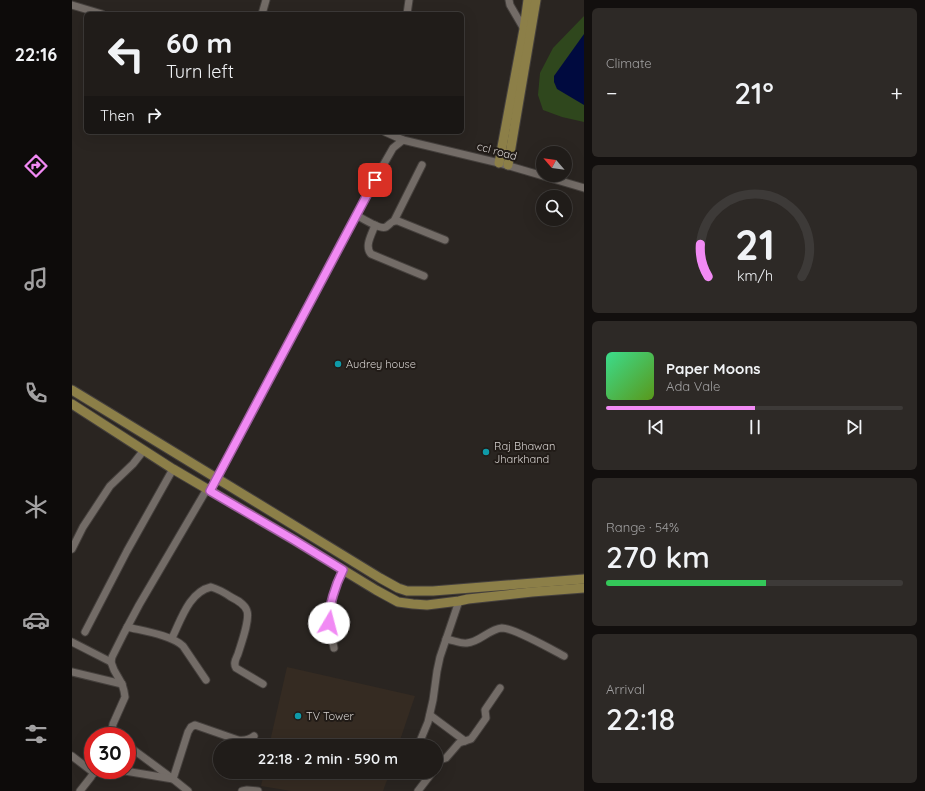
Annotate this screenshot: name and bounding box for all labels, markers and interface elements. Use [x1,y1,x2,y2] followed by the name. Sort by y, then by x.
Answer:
[166,25,232,60] text: 60 m
[100,28,152,80] icon: left
[15,43,57,66] text: 22:16
[606,55,652,71] text: Climate
[166,60,234,83] text: Turn left
[734,74,774,112] text: 21°
[606,79,617,107] text: −
[891,79,903,107] text: +
[143,104,165,126] icon: right
[100,106,135,125] text: Then
[475,139,519,163] street label: ccl road
[536,146,572,182] north arrow
[536,146,572,226] map controls
[22,152,50,180] icon: directions
[358,163,392,197] pin
[364,169,386,191] icon: arrive
[536,190,572,226] button: search
[735,218,774,270] text: 21
[22,265,50,293] icon: music
[736,266,773,284] text: km/h
[346,357,416,371] place label: Audrey house
[333,359,343,369] marker: Audrey house
[666,359,761,378] text: Paper Moons
[666,378,720,394] text: Ada Vale
[22,379,50,407] icon: phone
[645,416,667,438] icon: previous
[744,416,766,438] icon: pause
[843,416,865,438] icon: next
[494,439,555,466] place label: Raj Bhawan Jharkhand
[481,447,491,457] marker: Raj Bhawan Jharkhand
[22,493,50,521] icon: climate
[606,519,679,535] text: Range · 54%
[606,538,710,576] text: 270 km
[308,602,350,644] position arrow
[22,606,50,634] icon: car
[606,681,645,697] text: Arrival
[606,700,675,738] text: 22:18
[306,709,355,723] place label: TV Tower
[293,711,303,721] marker: TV Tower
[22,720,50,748] icon: filters
[84,727,136,779] speed limit sign: 30
[258,749,398,768] text: 22:18 · 2 min · 590 m

